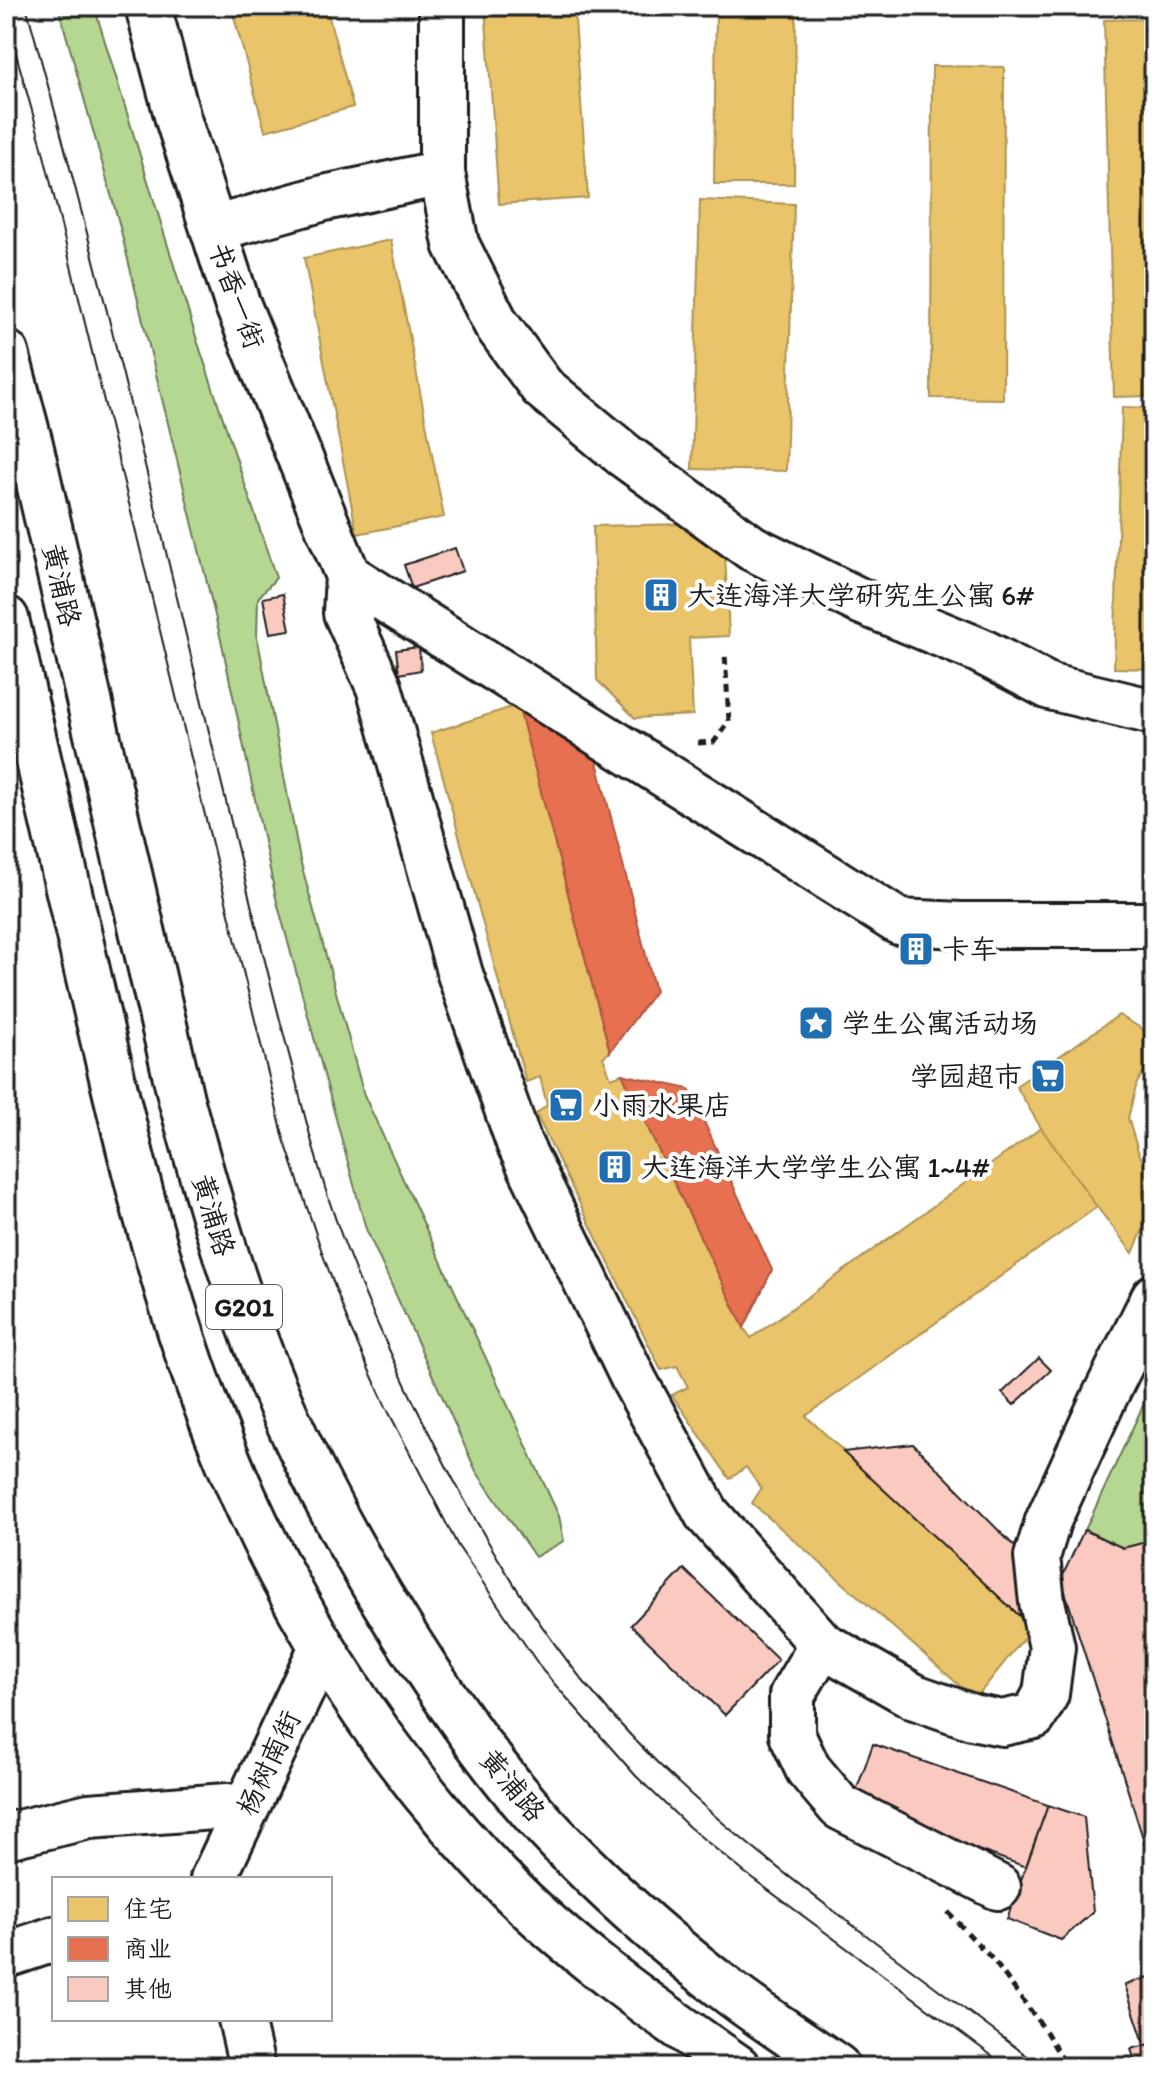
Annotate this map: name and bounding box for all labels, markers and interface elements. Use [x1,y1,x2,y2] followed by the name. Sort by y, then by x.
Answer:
[202,237,272,353] street label: 书香一街
[36,540,88,630] street label: 黄浦路
[642,576,680,614] building icon: 大连海洋大学研究生公寓 6#
[687,578,1034,612] place label: 大连海洋大学研究生公寓 6#
[897,930,935,968] building icon: 卡车
[942,932,998,966] place label: 卡车
[797,1004,835,1042] place icon: 学生公寓活动场
[842,1006,1038,1040] place label: 学生公寓活动场
[1029,1057,1067,1095] supermarket icon: 学园超市
[910,1059,1022,1093] place label: 学园超市
[547,1086,585,1124] supermarket icon: 小雨水果店
[592,1088,732,1122] place label: 小雨水果店
[596,1148,634,1186] building icon: 大连海洋大学学生公寓 1~4#
[641,1150,990,1184] place label: 大连海洋大学学生公寓 1~4#
[185,1170,243,1260] street label: 黄浦路
[206,1285,282,1329] road number: G201
[229,1705,307,1821] street label: 杨树南街
[473,1742,553,1828] street label: 黄浦路
[52,1877,332,2021] legend
[124,1894,172,1923] text: 住宅
[124,1934,172,1963] text: 商业
[124,1974,172,2003] text: 其他

